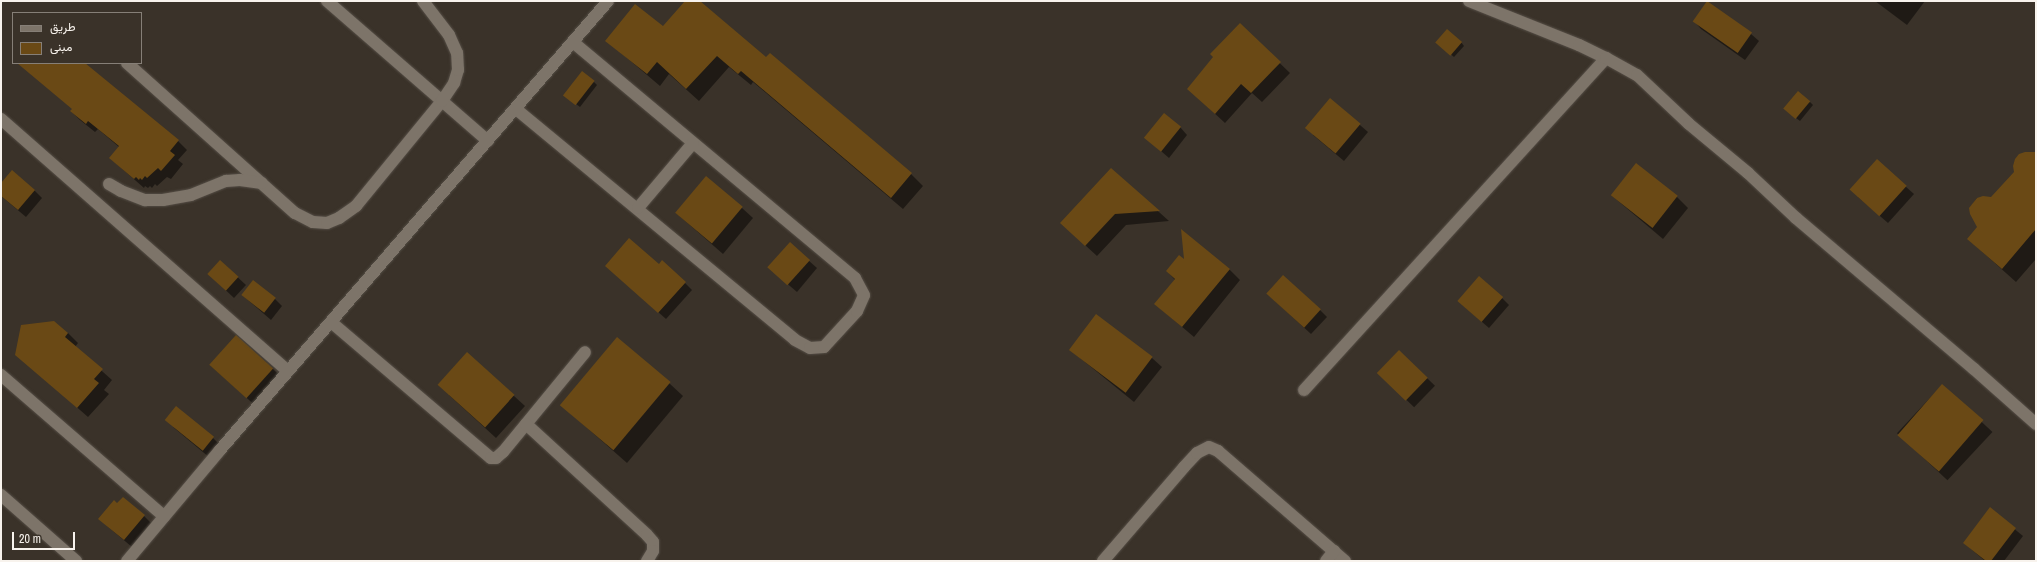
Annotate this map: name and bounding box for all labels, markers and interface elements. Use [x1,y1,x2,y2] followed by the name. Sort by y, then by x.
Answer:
[12,12,142,64] legend
[50,19,75,35] text: طريق
[50,39,72,55] text: مبنى
[14,524,77,550] scale bar
[19,531,41,547] text: 20 m

